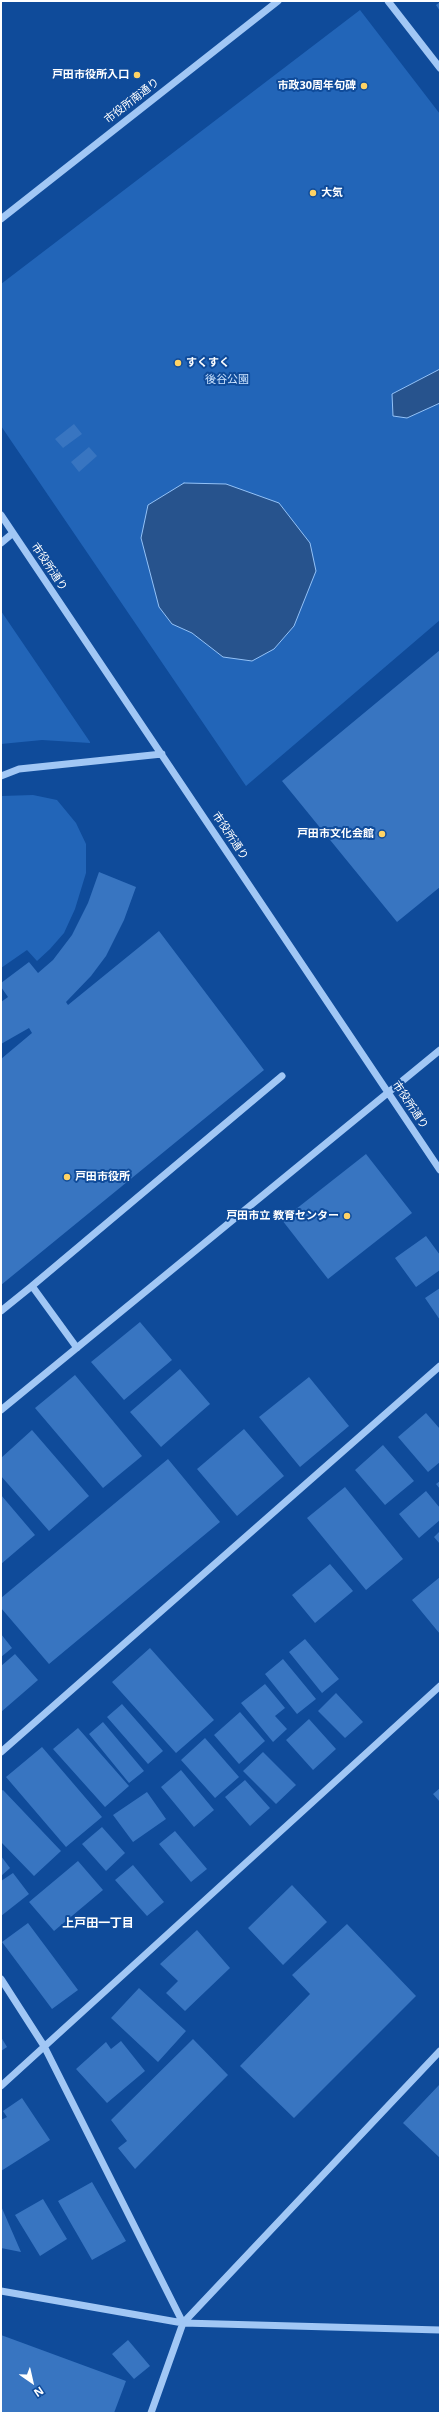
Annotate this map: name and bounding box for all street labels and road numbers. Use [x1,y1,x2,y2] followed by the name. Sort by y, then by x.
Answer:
[102,75,162,127] street label: 市役所南通り
[28,541,70,593] street label: 市役所通り
[209,810,251,862] street label: 市役所通り
[389,1079,431,1131] street label: 市役所通り

